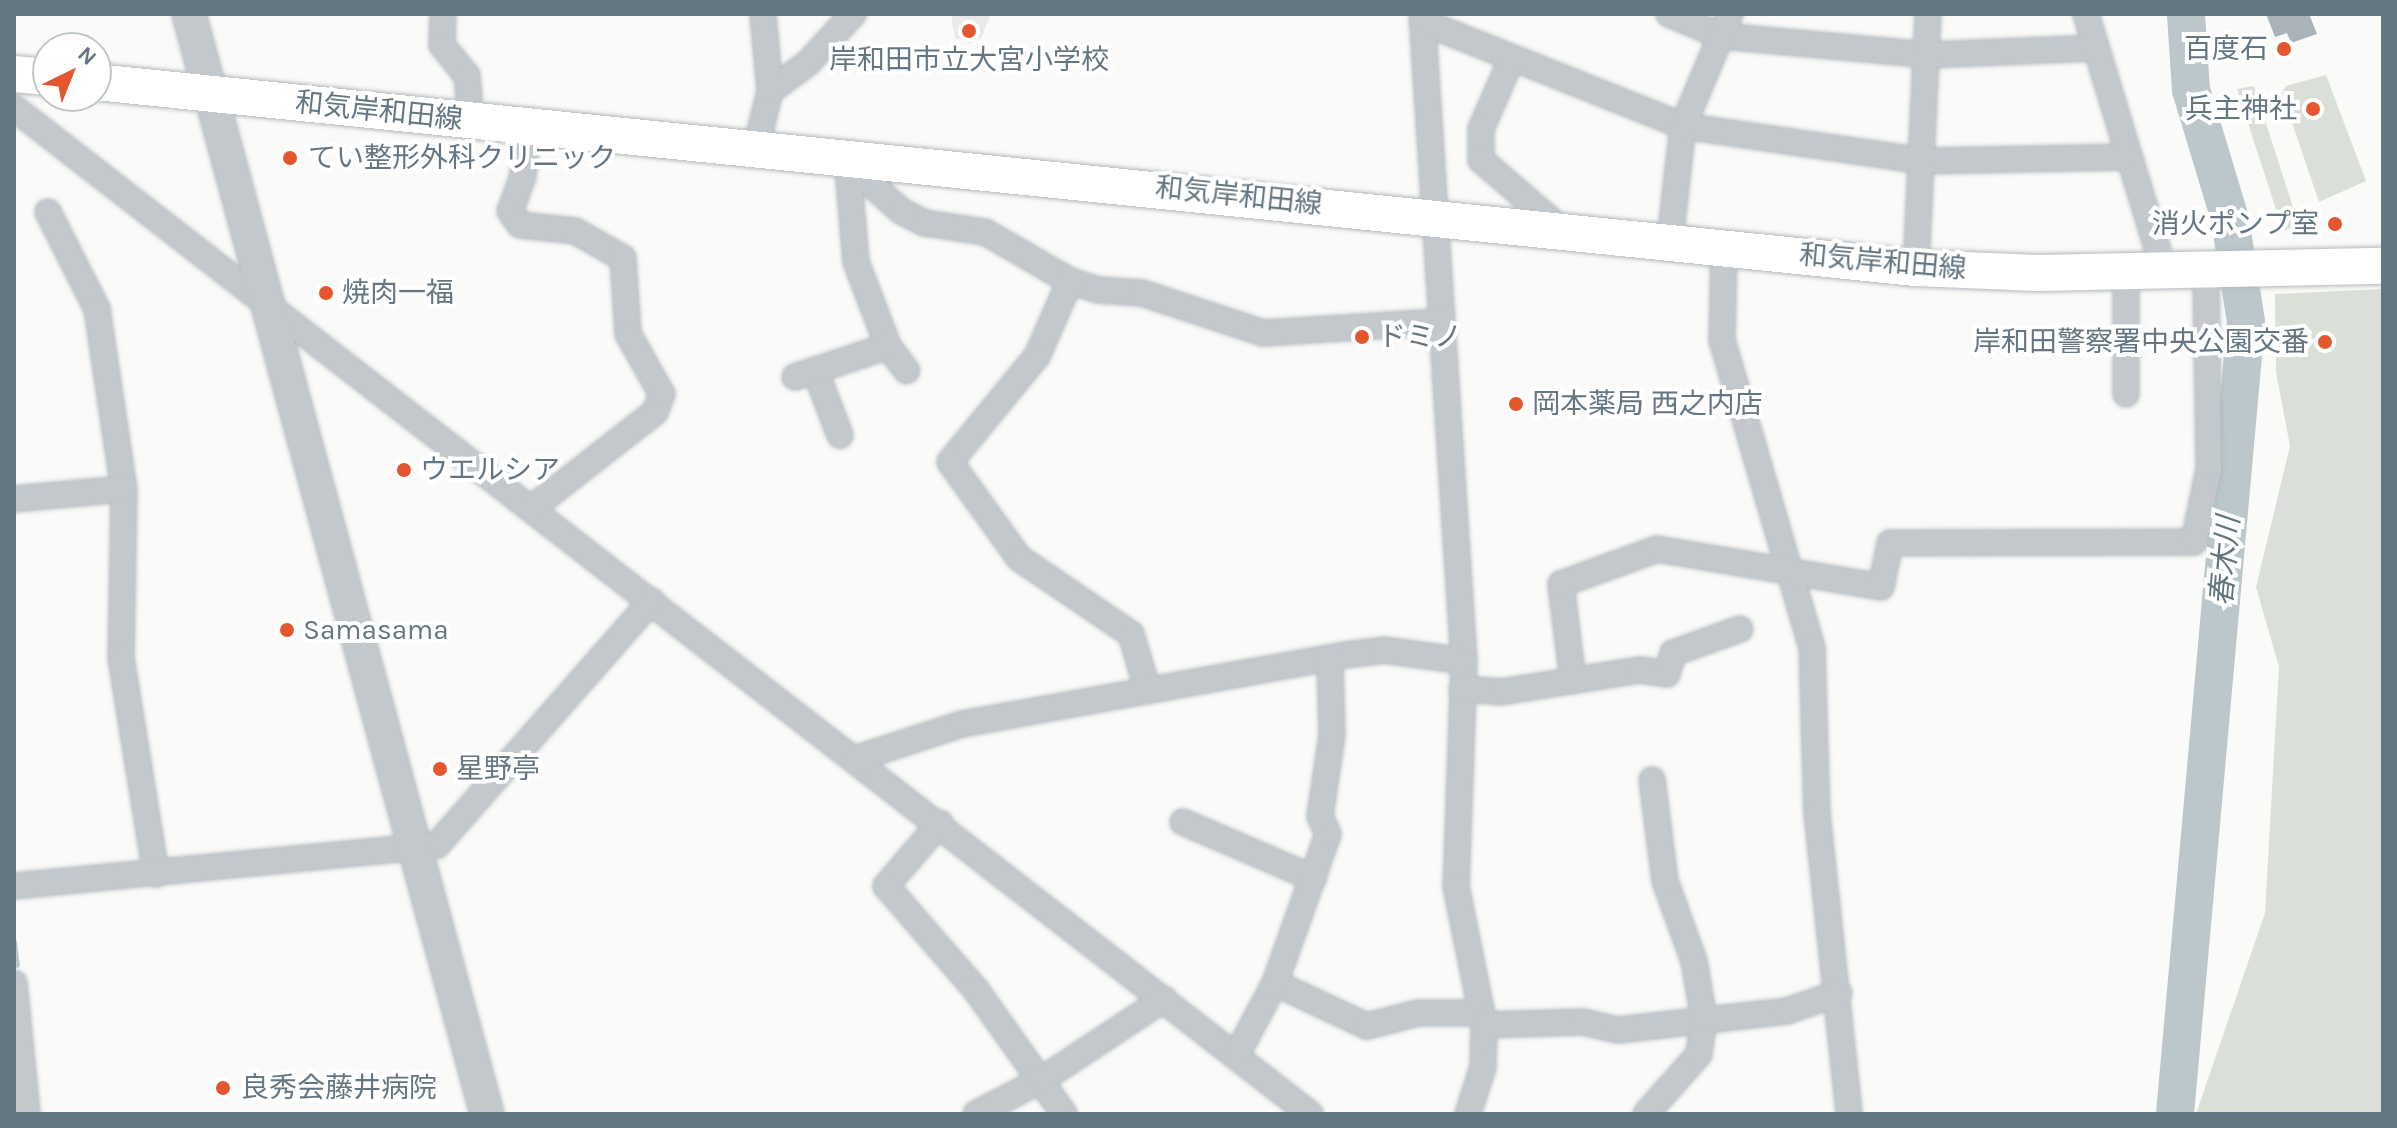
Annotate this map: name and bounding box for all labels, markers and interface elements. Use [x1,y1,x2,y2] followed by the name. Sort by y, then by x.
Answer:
[960,22,978,40] marker: 岸和田市立大宮小学校
[32,32,112,112] north arrow
[2184,32,2268,66] place label: 百度石
[2275,40,2293,58] marker: 百度石
[72,41,102,71] text: N
[829,43,1109,77] place label: 岸和田市立大宮小学校
[294,86,464,136] street label: 和気岸和田線
[2185,92,2297,126] place label: 兵主神社
[2304,100,2322,118] marker: 兵主神社
[308,141,616,175] place label: てい整形外科クリニック
[279,147,301,169] marker: てい整形外科クリニック
[1154,171,1324,221] street label: 和気岸和田線
[2151,207,2319,241] place label: 消火ポンプ室
[2326,215,2344,233] marker: 消火ポンプ室
[1798,238,1968,286] street label: 和気岸和田線
[342,276,454,310] place label: 焼肉一福
[317,284,335,302] marker: 焼肉一福
[1378,320,1462,354] place label: ドミノ
[1973,325,2309,359] place label: 岸和田警察署中央公園交番
[1353,328,1371,346] marker: ドミノ
[2316,333,2334,351] marker: 岸和田警察署中央公園交番
[1532,387,1763,421] place label: 岡本薬局 西之内店
[1507,395,1525,413] marker: 岡本薬局 西之内店
[420,453,560,487] place label: ウエルシア
[395,461,413,479] marker: ウエルシア
[2203,515,2247,607] water label: 春木川
[303,613,449,647] place label: Samasama
[278,621,296,639] marker: Samasama
[456,752,540,786] place label: 星野亭
[431,760,449,778] marker: 星野亭
[241,1071,437,1105] place label: 良秀会藤井病院
[212,1077,234,1099] marker: 良秀会藤井病院

